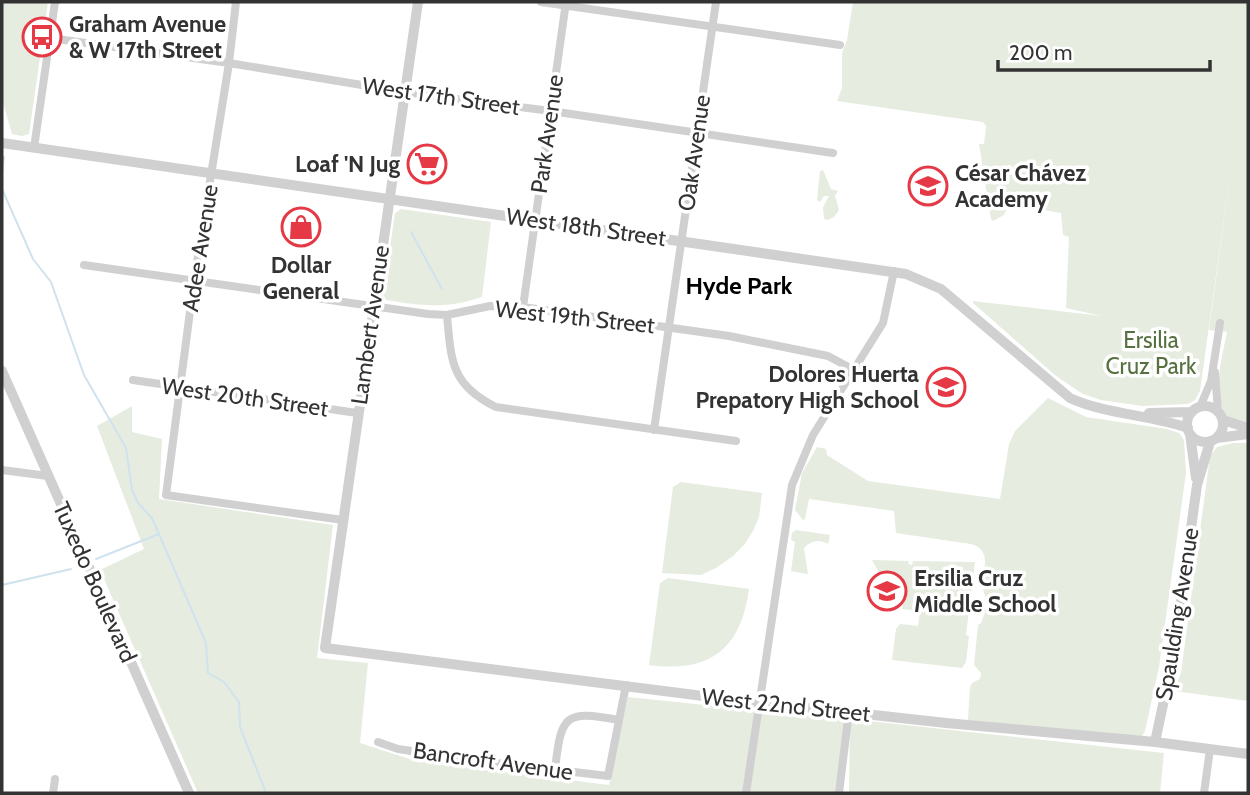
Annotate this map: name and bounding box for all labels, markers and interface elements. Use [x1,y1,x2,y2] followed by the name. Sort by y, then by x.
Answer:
[69,10,226,64] place label: Graham Avenue & W 17th Street
[21,16,63,58] bus stop icon: Graham Avenue & W 17th Street
[998,28,1210,72] scale bar
[1009,40,1072,65] text: 200 m
[360,71,522,121] street label: West 17th Street
[525,73,569,195] street label: Park Avenue
[672,93,716,213] street label: Oak Avenue
[406,143,448,185] supermarket icon: Loaf 'N Jug
[295,150,400,178] place label: Loaf 'N Jug
[955,159,1086,213] place label: César Chávez Academy
[907,165,949,207] school or university icon: César Chávez Academy
[176,182,224,314] street label: Adee Avenue
[504,202,668,252] street label: West 18th Street
[280,206,322,248] shop icon: Dollar General
[345,243,395,406] street label: Lambert Avenue
[263,251,339,305] place label: Dollar General
[686,271,793,300] district label: Hyde Park
[494,295,656,339] street label: West 19th Street
[1106,326,1197,380] park label: Ersilia Cruz Park
[695,360,920,414] place label: Dolores Huerta Prepatory High School
[925,366,967,408] school or university icon: Dolores Huerta Prepatory High School
[160,371,330,423] street label: West 20th Street
[47,497,143,667] street label: Tuxedo Boulevard
[1150,525,1205,702] street label: Spaulding Avenue
[914,564,1056,618] place label: Ersilia Cruz Middle School
[866,570,908,612] school or university icon: Ersilia Cruz Middle School
[700,682,872,728] street label: West 22nd Street
[411,736,575,786] street label: Bancroft Avenue

